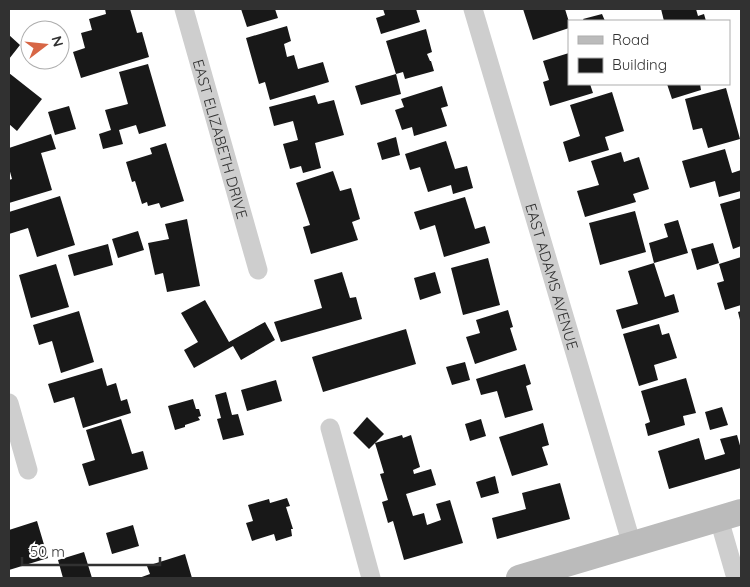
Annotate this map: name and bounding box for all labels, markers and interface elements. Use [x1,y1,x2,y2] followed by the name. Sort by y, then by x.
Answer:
[20,20,70,70] north arrow
[568,20,730,85] legend
[612,30,649,49] text: Road
[47,34,68,49] text: N
[612,55,667,74] text: Building
[189,57,252,221] street label: EAST ELIZABETH DRIVE
[522,201,583,352] street label: EAST ADAMS AVENUE
[22,534,160,566] scale bar
[30,542,65,561] text: 50 m

